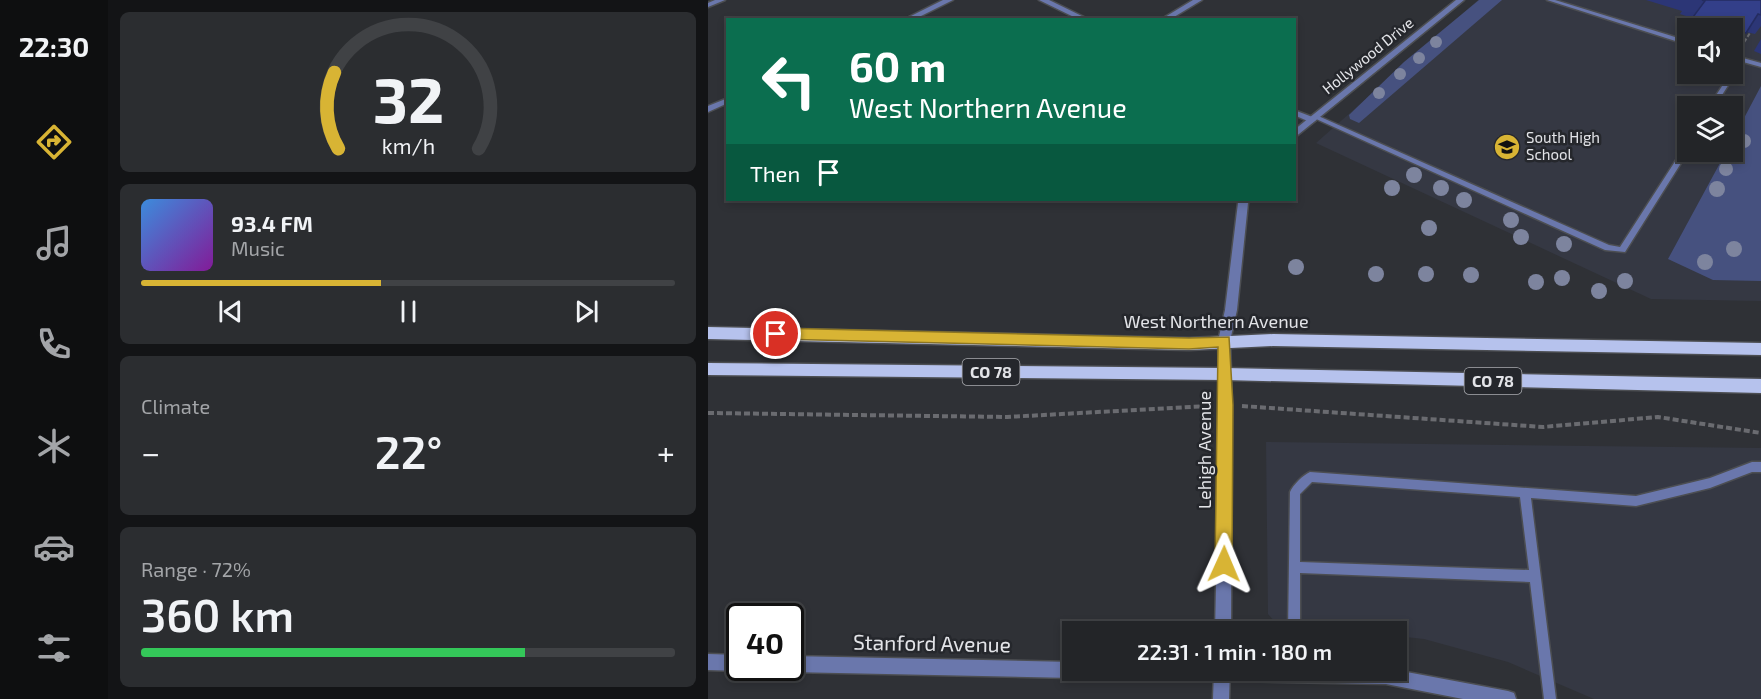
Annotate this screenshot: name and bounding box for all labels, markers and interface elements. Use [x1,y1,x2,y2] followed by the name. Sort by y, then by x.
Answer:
[1318,13,1417,97] street label: Hollywood Drive
[1677,18,1743,162] map controls
[1677,18,1743,84] button: sound
[19,30,89,62] text: 22:30
[849,40,946,90] text: 60 m
[750,42,828,120] icon: left
[372,61,444,136] text: 32
[849,91,1127,123] text: West Northern Avenue
[1677,96,1743,162] button: layers
[33,121,75,163] icon: directions
[1526,128,1600,163] place label: South High School
[1492,132,1522,162] school or university icon: South High School
[381,133,435,158] text: km/h
[812,156,845,189] icon: arrive
[750,160,800,186] text: Then
[231,210,313,236] text: 93.4 FM
[33,222,75,264] icon: music
[231,236,285,260] text: Music
[214,295,247,328] icon: previous
[392,295,425,328] icon: pause
[570,295,603,328] icon: next
[750,308,801,359] pin
[1123,310,1309,332] street label: West Northern Avenue
[759,317,792,350] icon: arrive
[33,323,75,365] icon: phone
[962,359,1020,385] road number: CO 78
[1464,368,1522,394] road number: CO 78
[1193,391,1215,509] street label: Lehigh Avenue
[141,394,210,418] text: Climate
[375,424,442,478] text: 22°
[33,425,75,467] icon: climate
[141,432,160,472] text: −
[657,432,675,472] text: +
[33,526,75,568] icon: car
[1192,532,1256,596] position arrow
[141,557,251,581] text: Range · 72%
[141,587,294,641] text: 360 km
[726,603,804,681] speed limit sign: 40
[33,627,75,669] icon: filters
[853,629,1011,656] street label: Stanford Avenue
[1137,638,1332,664] text: 22:31 · 1 min · 180 m

